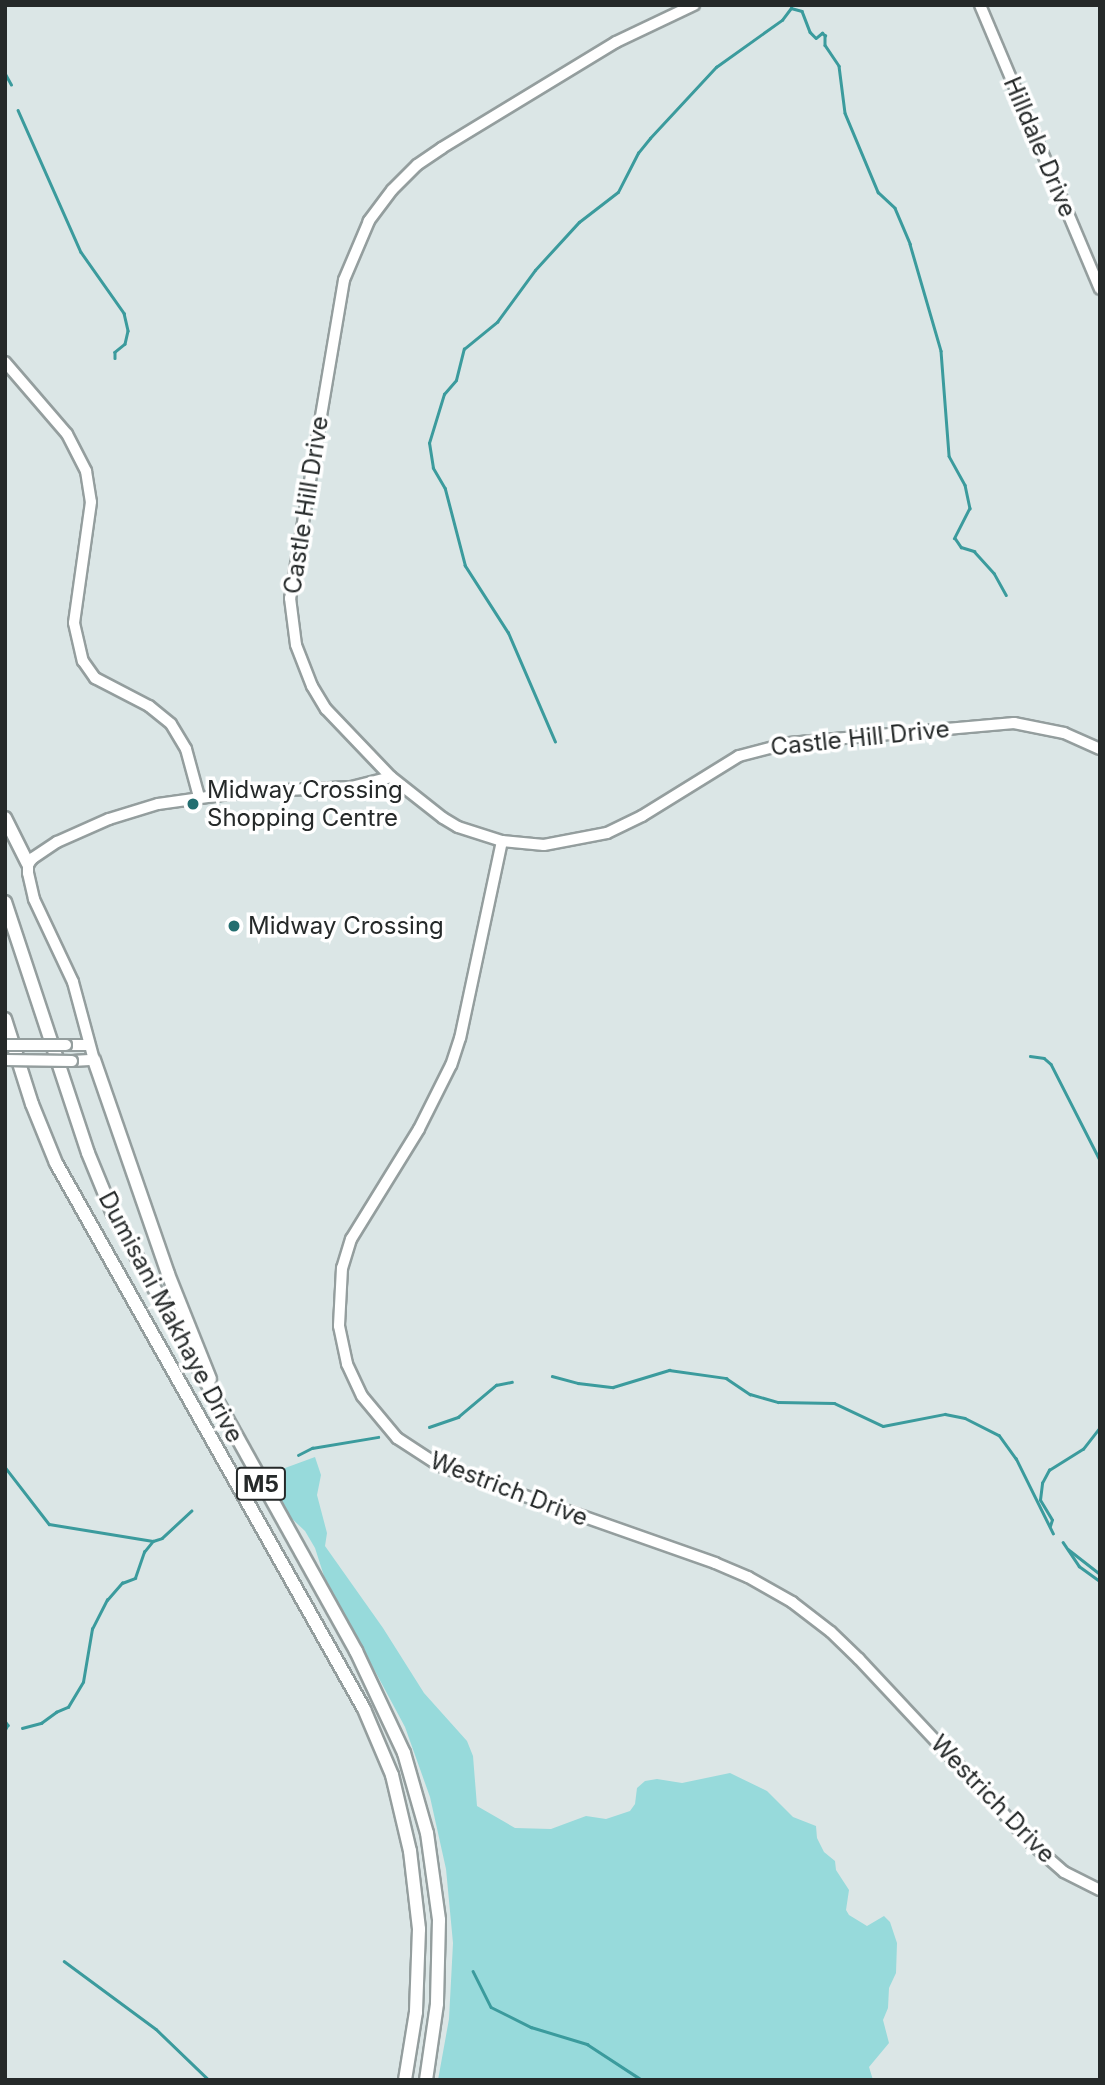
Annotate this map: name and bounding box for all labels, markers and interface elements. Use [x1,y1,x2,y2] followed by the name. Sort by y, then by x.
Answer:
[998,73,1082,221] street label: Hilldale Drive
[278,414,334,596] street label: Castle Hill Drive
[769,714,951,762] street label: Castle Hill Drive
[207,776,403,832] place label: Midway Crossing Shopping Centre
[185,796,201,812] marker: Midway Crossing Shopping Centre
[248,912,444,940] place label: Midway Crossing
[226,918,242,934] marker: Midway Crossing
[93,1187,249,1447] street label: Dumisani Makhaye Drive
[426,1446,592,1532] street label: Westrich Drive
[235,1464,287,1504] road number: M5
[925,1729,1061,1869] street label: Westrich Drive

